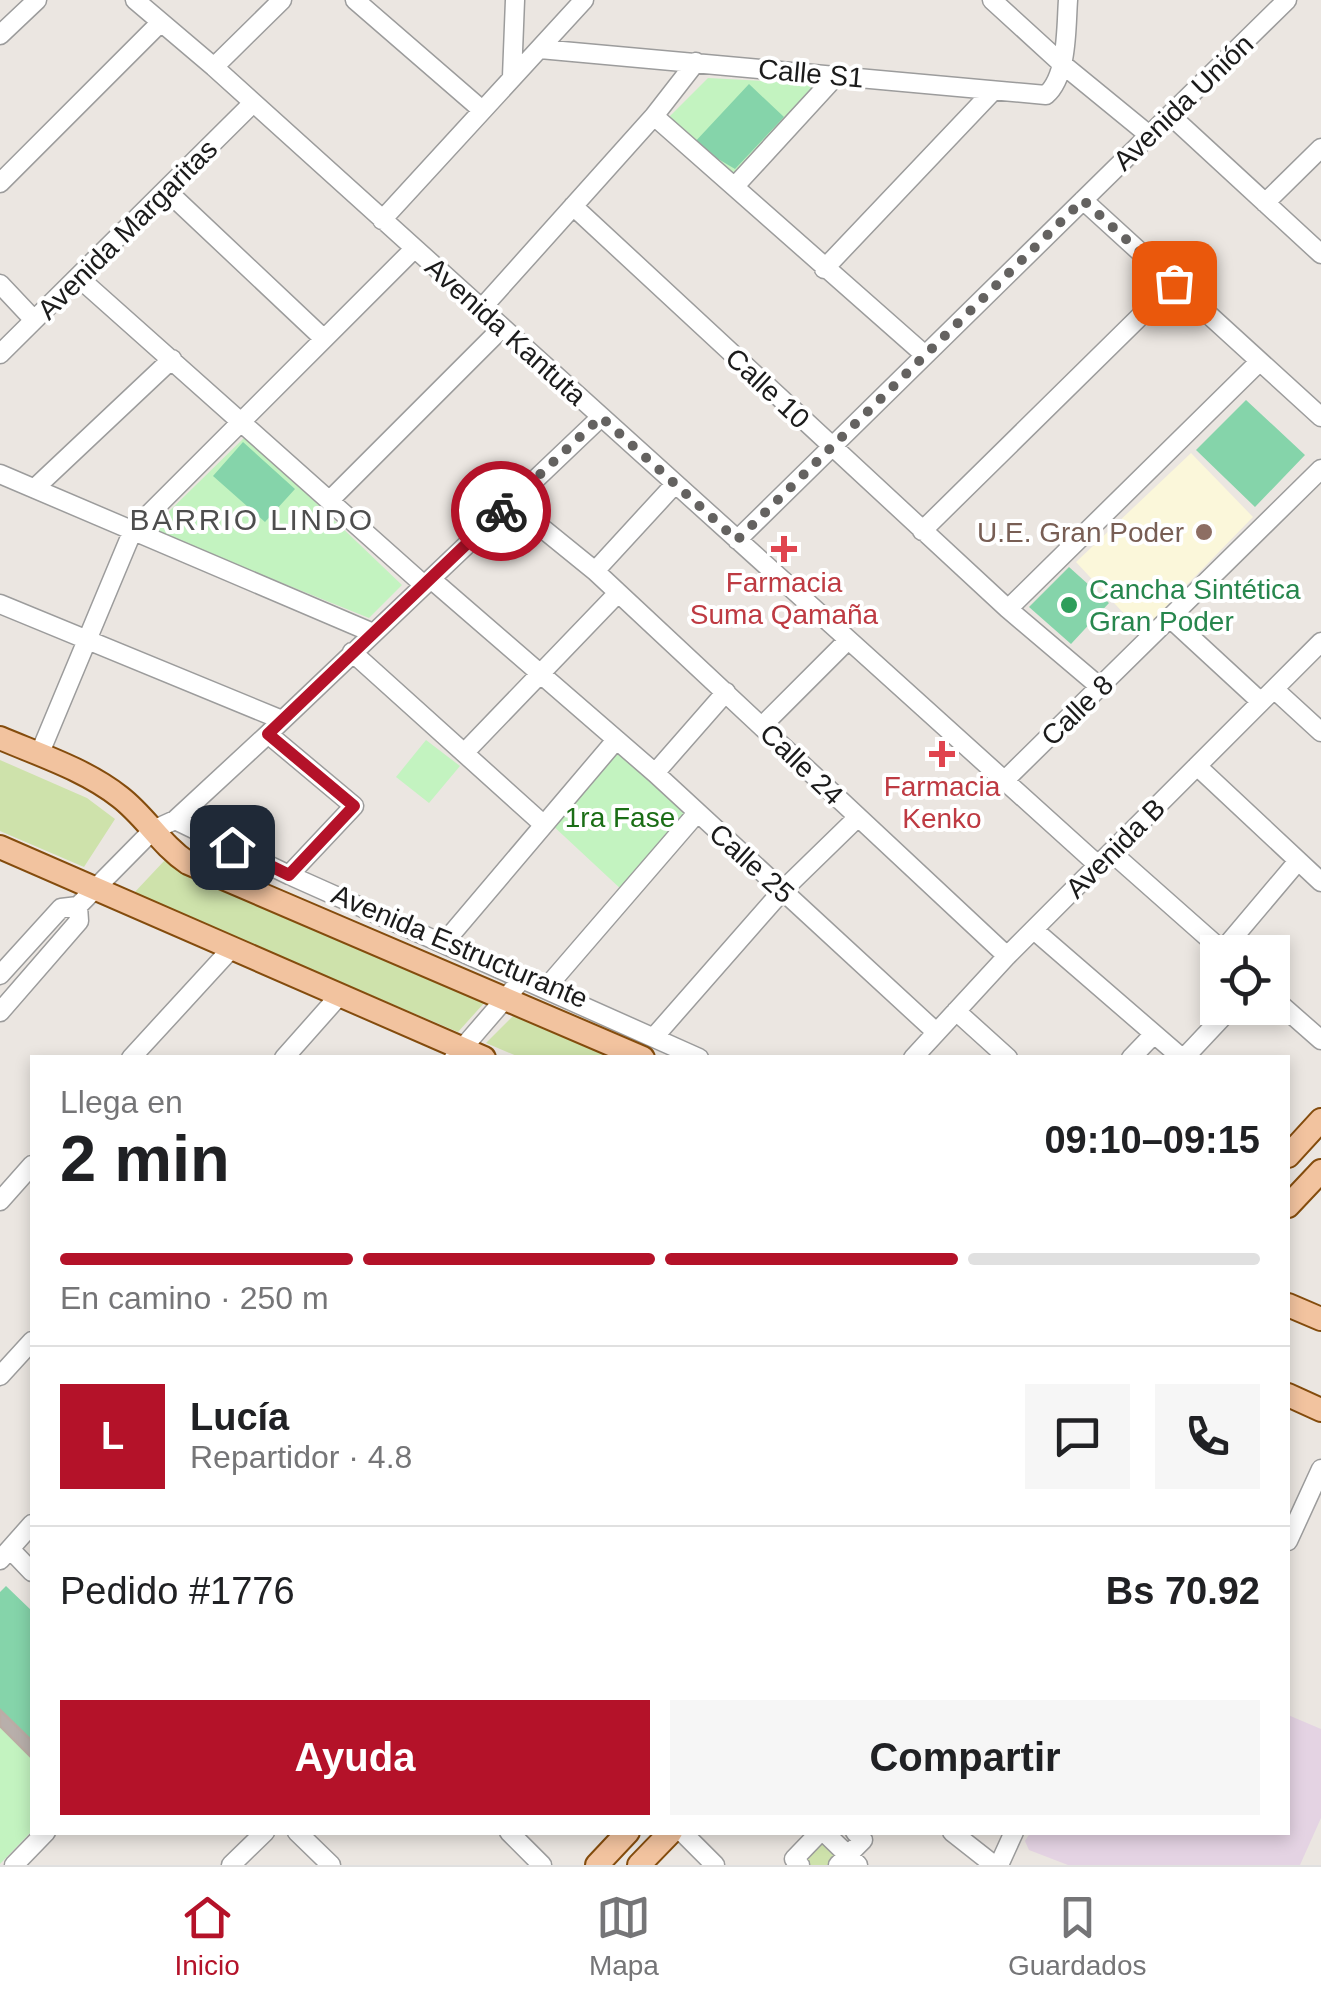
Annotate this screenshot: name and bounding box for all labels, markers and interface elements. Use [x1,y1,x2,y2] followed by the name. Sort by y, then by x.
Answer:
[1107,28,1259,177] street label: Avenida Unión
[757,53,865,94] street label: Calle S1
[31,133,223,325] street label: Avenida Margaritas
[1132,241,1217,326] pin
[419,251,593,412] street label: Avenida Kantuta
[1147,256,1202,311] icon: bag
[720,342,816,435] street label: Calle 10
[451,461,551,561] courier
[474,484,529,539] icon: bike
[129,503,375,536] district label: BARRIO LINDO
[977,517,1184,548] place label: U.E. Gran Poder
[1193,521,1215,543] marker: U.E. Gran Poder
[773,538,795,560] marker: Farmacia Suma Qamaña
[690,567,879,630] place label: Farmacia Suma Qamaña
[1089,574,1301,637] place label: Cancha Sintética Gran Poder
[1058,594,1080,616] marker: Cancha Sintética Gran Poder
[1035,669,1119,752] street label: Calle 8
[754,718,849,811] street label: Calle 24
[931,743,953,765] marker: Farmacia Kenko
[884,771,1001,834] place label: Farmacia Kenko
[1059,792,1171,904] street label: Avenida B
[565,802,675,833] park label: 1ra Fase
[190,805,275,890] pin
[703,817,800,909] street label: Calle 25
[205,820,260,875] icon: home
[327,878,592,1014] street label: Avenida Estructurante
[1200,935,1290,1025] map controls
[1200,935,1290,1025] button: locate
[60,1084,183,1120] text: Llega en
[1044,1119,1260,1161] text: 09:10–09:15
[60,1122,230,1195] text: 2 min
[60,1280,329,1316] text: En camino · 250 m
[1025,1384,1130,1489] button: chat
[1155,1384,1260,1489] button: phone
[190,1396,289,1438] text: Lucía
[101,1415,124,1457] text: L
[190,1439,412,1475] text: Repartidor · 4.8
[60,1570,295,1612] text: Pedido #1776
[1106,1570,1260,1612] text: Bs 70.92
[60,1700,650,1815] button: Ayuda
[670,1700,1260,1815] button: Compartir
[175,1890,240,1982] tab: Inicio
[589,1890,659,1982] tab: Mapa
[1008,1890,1146,1982] tab: Guardados

